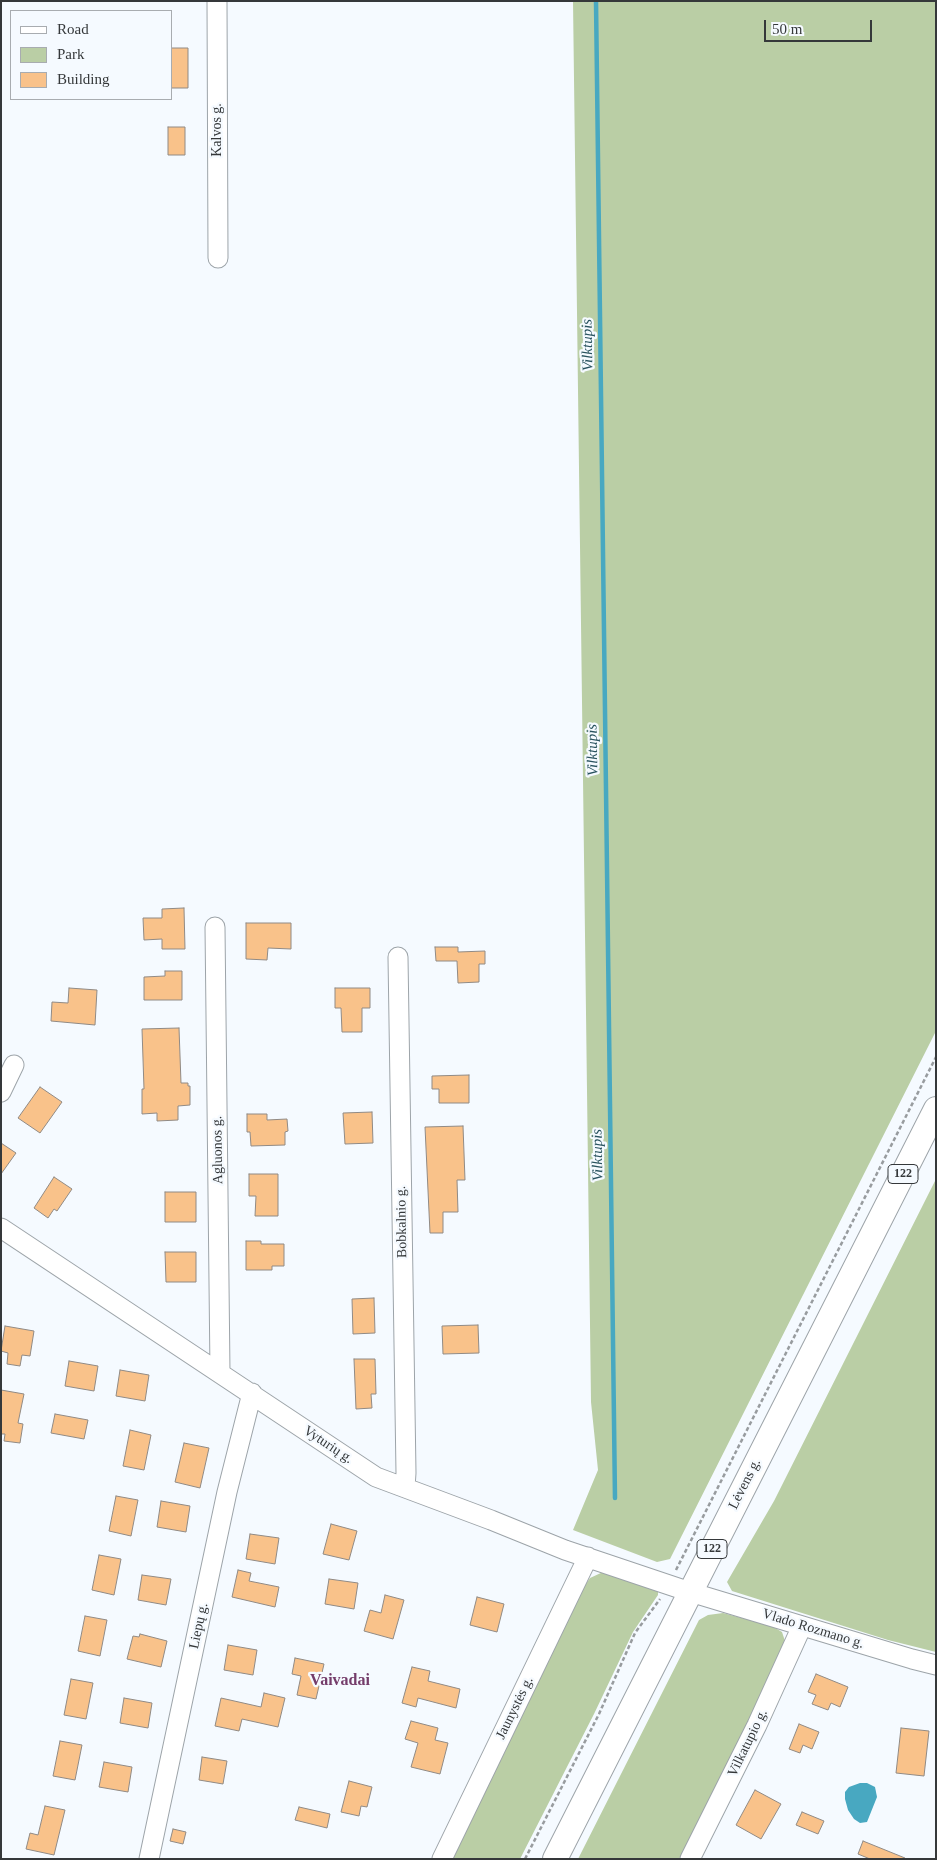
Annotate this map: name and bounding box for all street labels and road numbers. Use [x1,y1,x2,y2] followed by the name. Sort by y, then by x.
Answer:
[209,103,225,157] street label: Kalvos g.
[209,1116,227,1184] street label: Agluonos g.
[888,1164,918,1184] road number: 122
[393,1186,411,1258] street label: Bobkalnio g.
[300,1422,356,1468] street label: Vyturių g.
[725,1456,765,1512] street label: Lėvens g.
[697,1540,727,1558] road number: 122
[186,1601,212,1651] street label: Liepų g.
[760,1606,866,1652] street label: Vlado Rozmano g.
[493,1674,537,1742] street label: Jaunystės g.
[724,1706,772,1780] street label: Vilkatupio g.

